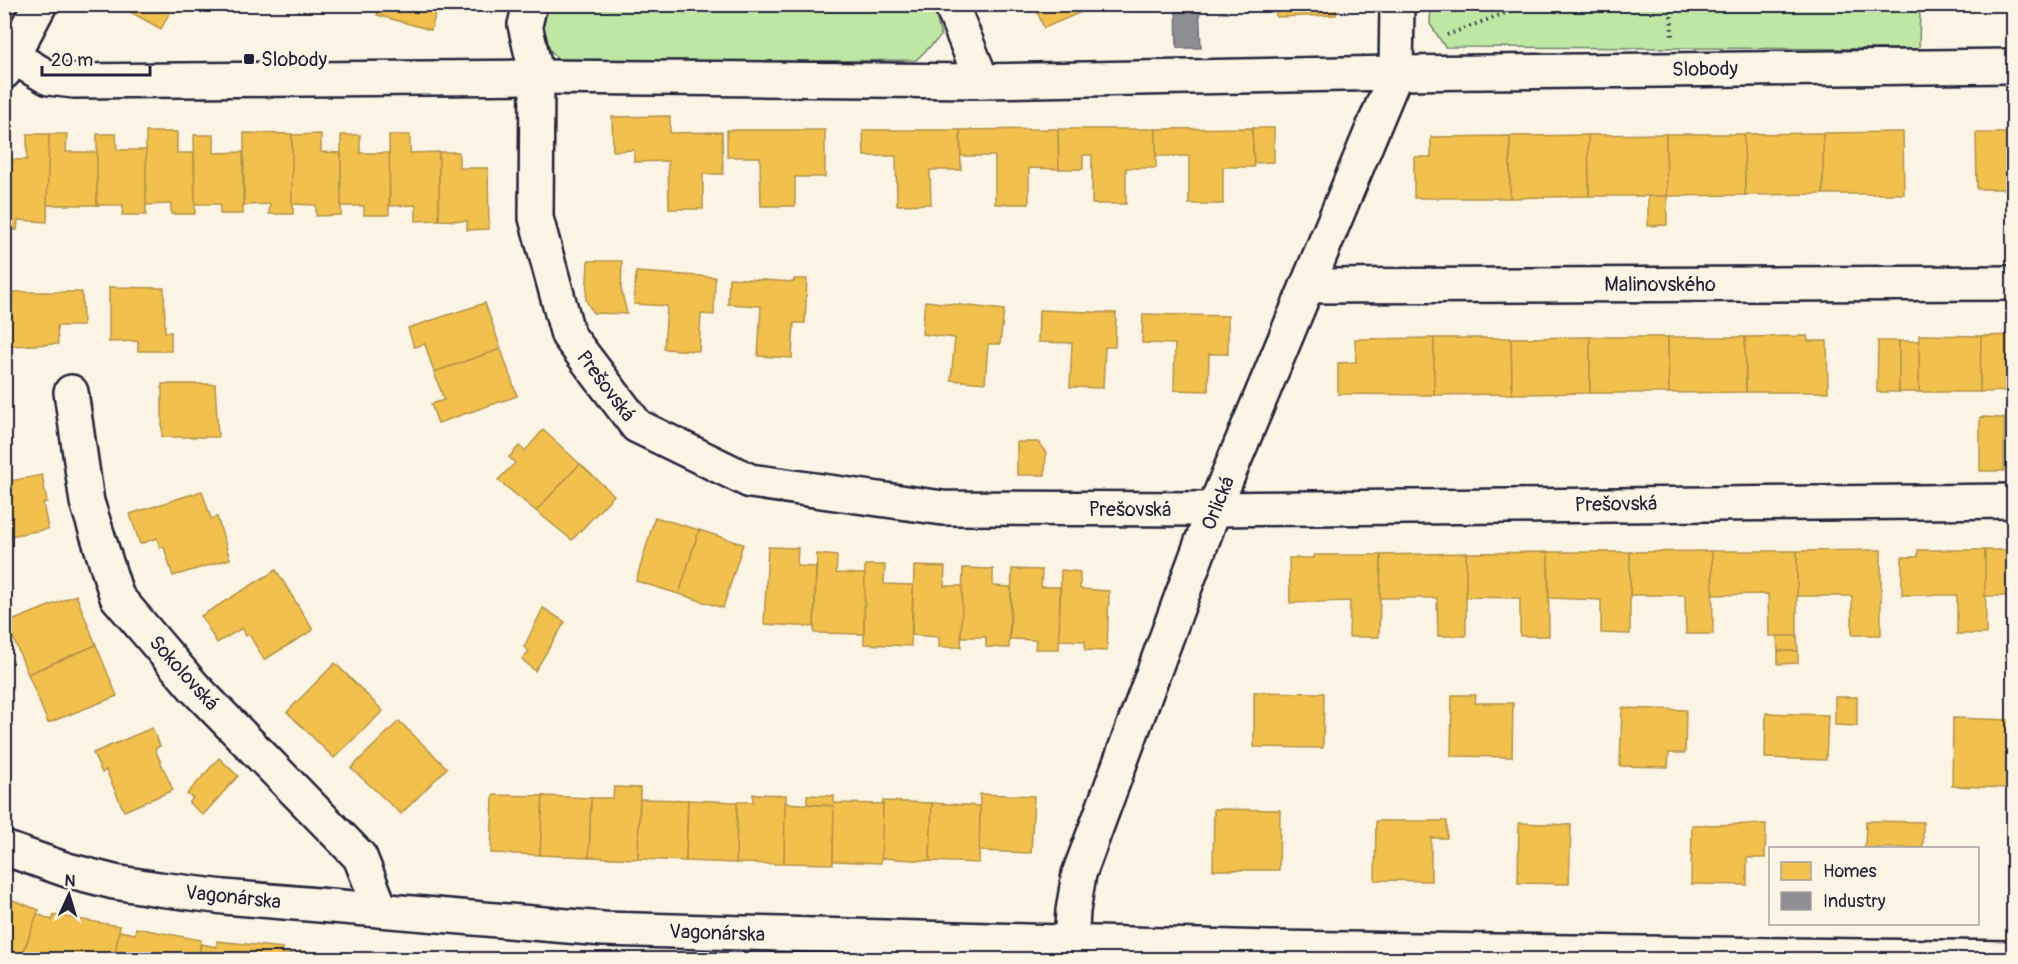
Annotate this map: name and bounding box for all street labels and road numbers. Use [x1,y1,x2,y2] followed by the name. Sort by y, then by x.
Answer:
[1672,56,1739,82] street label: Slobody
[1604,272,1716,297] street label: Malinovského
[571,346,641,426] street label: Prešovská
[1196,472,1240,534] street label: Orlická
[1575,491,1657,517] street label: Prešovská
[1089,497,1171,522] street label: Prešovská
[144,630,224,716] street label: Sokolovská
[184,880,282,914] street label: Vagonárska
[668,919,766,947] street label: Vagonárska

